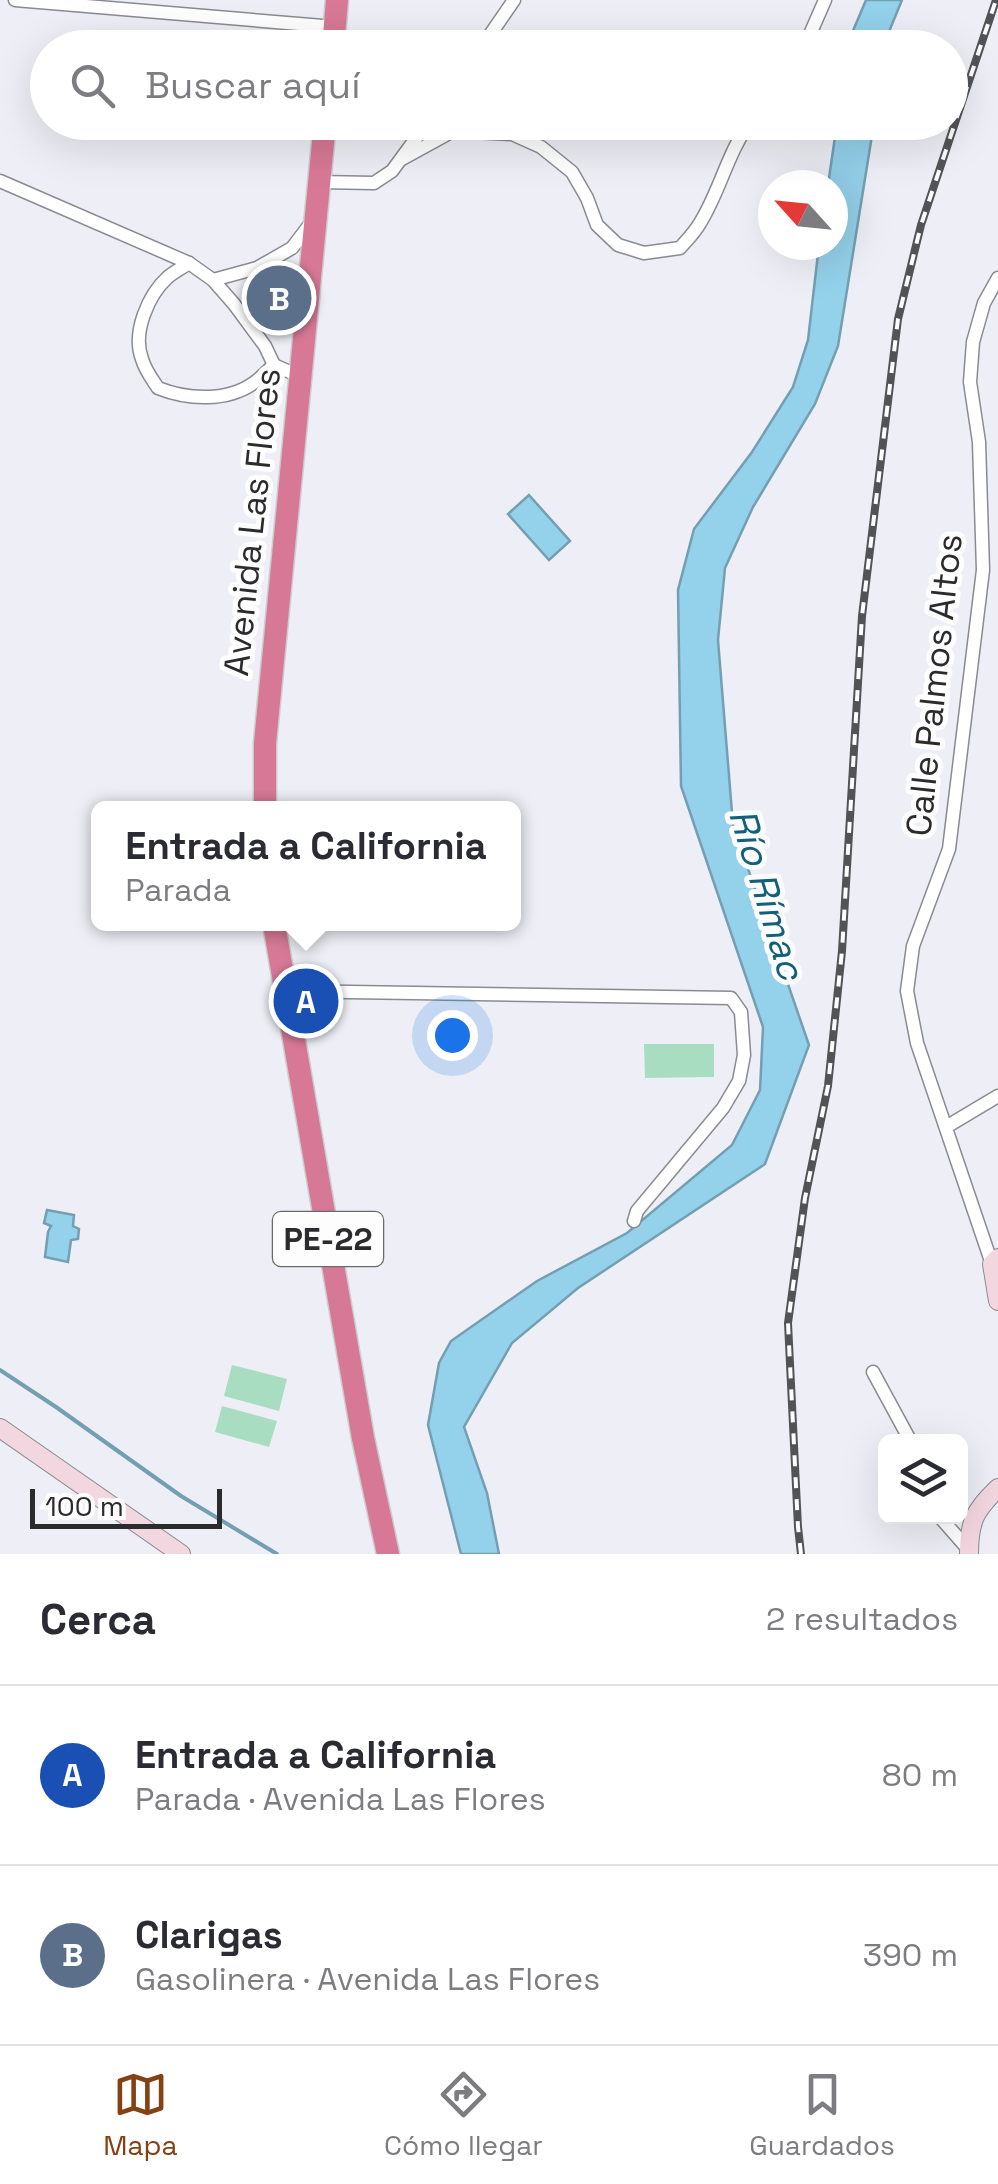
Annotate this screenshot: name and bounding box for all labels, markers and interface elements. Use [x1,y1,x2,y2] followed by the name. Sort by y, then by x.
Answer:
[30,30,968,140] search box
[65,58,120,113] icon: search
[145,61,360,109] text: Buscar aquí
[758,170,848,260] north arrow
[246,260,312,336] pin: B
[214,366,290,678] street label: Avenida Las Flores
[896,532,972,838] street label: Calle Palmos Altos
[91,801,521,931] popup
[718,803,816,987] water label: Río Rímac
[125,822,487,870] text: Entrada a California
[125,870,231,910] text: Parada
[274,964,338,1038] pin: A
[427,1010,478,1061] your location
[273,1212,383,1266] road number: PE-22
[878,1434,968,1524] map controls
[878,1434,968,1524] button: layers
[30,1484,222,1528] scale bar
[45,1488,124,1524] text: 100 m
[40,1593,156,1646] text: Cerca
[766,1599,958,1639] text: 2 resultados
[135,1731,496,1779] text: Entrada a California
[62,1755,83,1795] text: A
[882,1755,958,1795] text: 80 m
[135,1779,546,1819] text: Parada · Avenida Las Flores
[135,1911,283,1959] text: Clarigas
[62,1935,83,1975] text: B
[863,1935,958,1975] text: 390 m
[135,1959,600,1999] text: Gasolinera · Avenida Las Flores
[103,2067,178,2163] tab: Mapa
[384,2067,543,2163] tab: Cómo llegar
[749,2067,895,2163] tab: Guardados

